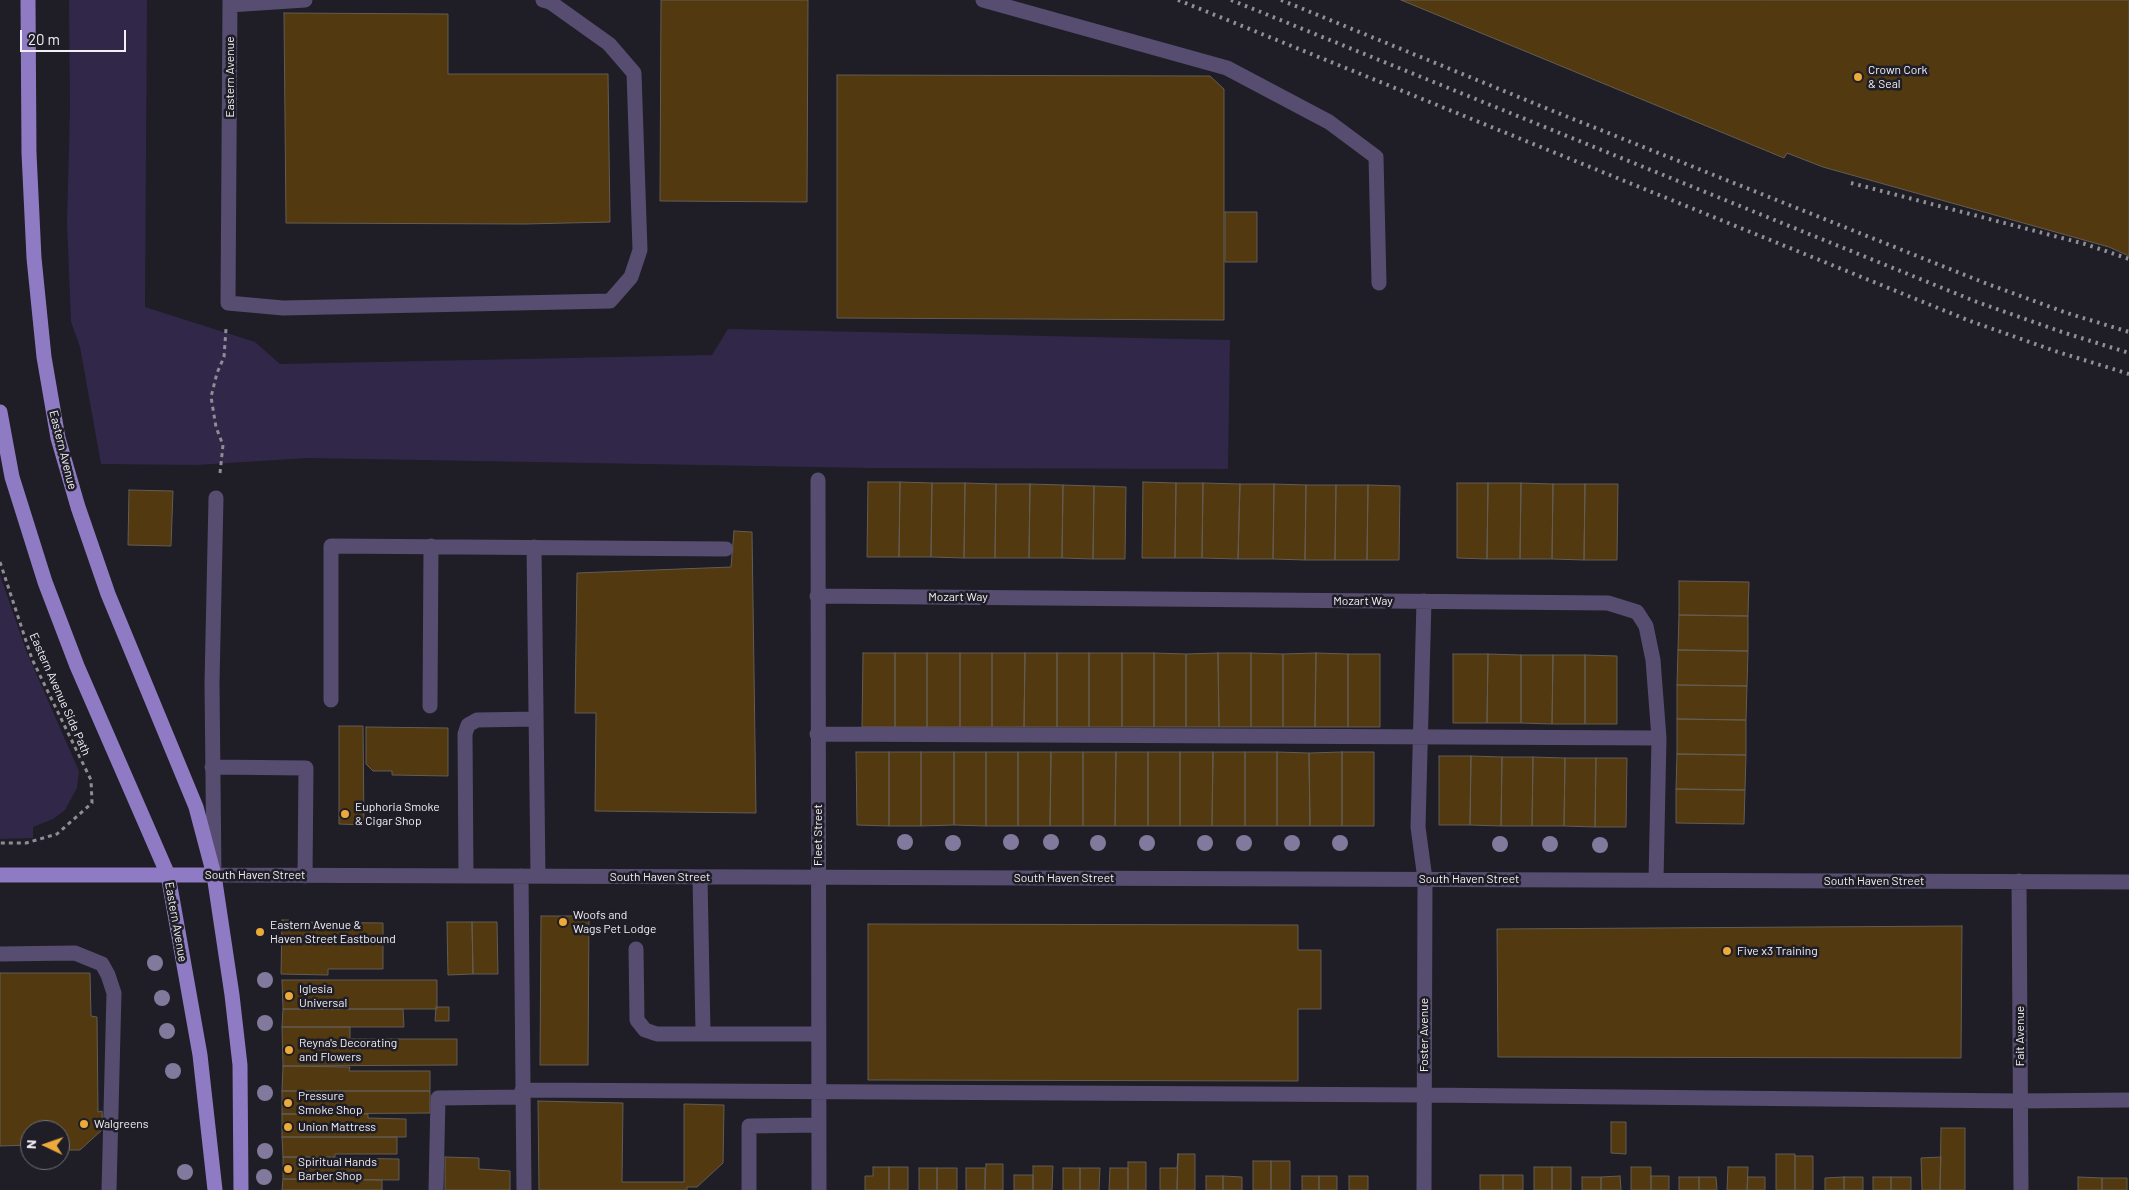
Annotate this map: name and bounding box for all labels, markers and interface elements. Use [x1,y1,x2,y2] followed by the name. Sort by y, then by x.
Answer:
[22,20,129,52] scale bar
[28,30,60,48] text: 20 m
[223,36,237,118] street label: Eastern Avenue
[1868,63,1928,91] place label: Crown Cork & Seal
[1852,71,1864,83] marker: Crown Cork & Seal
[46,409,80,491] street label: Eastern Avenue
[928,590,988,604] street label: Mozart Way
[1333,594,1393,608] street label: Mozart Way
[26,630,94,758] street label: Eastern Avenue Side Path
[355,800,440,828] place label: Euphoria Smoke & Cigar Shop
[811,804,825,866] street label: Fleet Street
[339,808,351,820] marker: Euphoria Smoke & Cigar Shop
[205,868,305,882] street label: South Haven Street
[610,870,710,884] street label: South Haven Street
[1014,871,1114,885] street label: South Haven Street
[1419,872,1519,886] street label: South Haven Street
[1824,874,1924,888] street label: South Haven Street
[162,881,190,963] street label: Eastern Avenue
[573,908,656,936] place label: Woofs and Wags Pet Lodge
[557,916,569,928] marker: Woofs and Wags Pet Lodge
[270,918,396,946] place label: Eastern Avenue & Haven Street Eastbound
[254,926,266,938] marker: Eastern Avenue & Haven Street Eastbound
[1737,944,1818,958] place label: Five x3 Training
[1721,945,1733,957] marker: Five x3 Training
[299,982,347,1010] place label: Iglesia Universal
[283,990,295,1002] marker: Iglesia Universal
[1417,998,1431,1072] street label: Foster Avenue
[2013,1006,2027,1066] street label: Fait Avenue
[299,1036,397,1064] place label: Reyna's Decorating and Flowers
[283,1044,295,1056] marker: Reyna's Decorating and Flowers
[298,1089,363,1117] place label: Pressure Smoke Shop
[282,1097,294,1109] marker: Pressure Smoke Shop
[94,1117,149,1131] place label: Walgreens
[78,1118,90,1130] marker: Walgreens
[20,1120,70,1170] north arrow
[298,1120,376,1134] place label: Union Mattress
[282,1121,294,1133] marker: Union Mattress
[22,1139,39,1149] text: N
[298,1155,377,1183] place label: Spiritual Hands Barber Shop
[282,1163,294,1175] marker: Spiritual Hands Barber Shop

